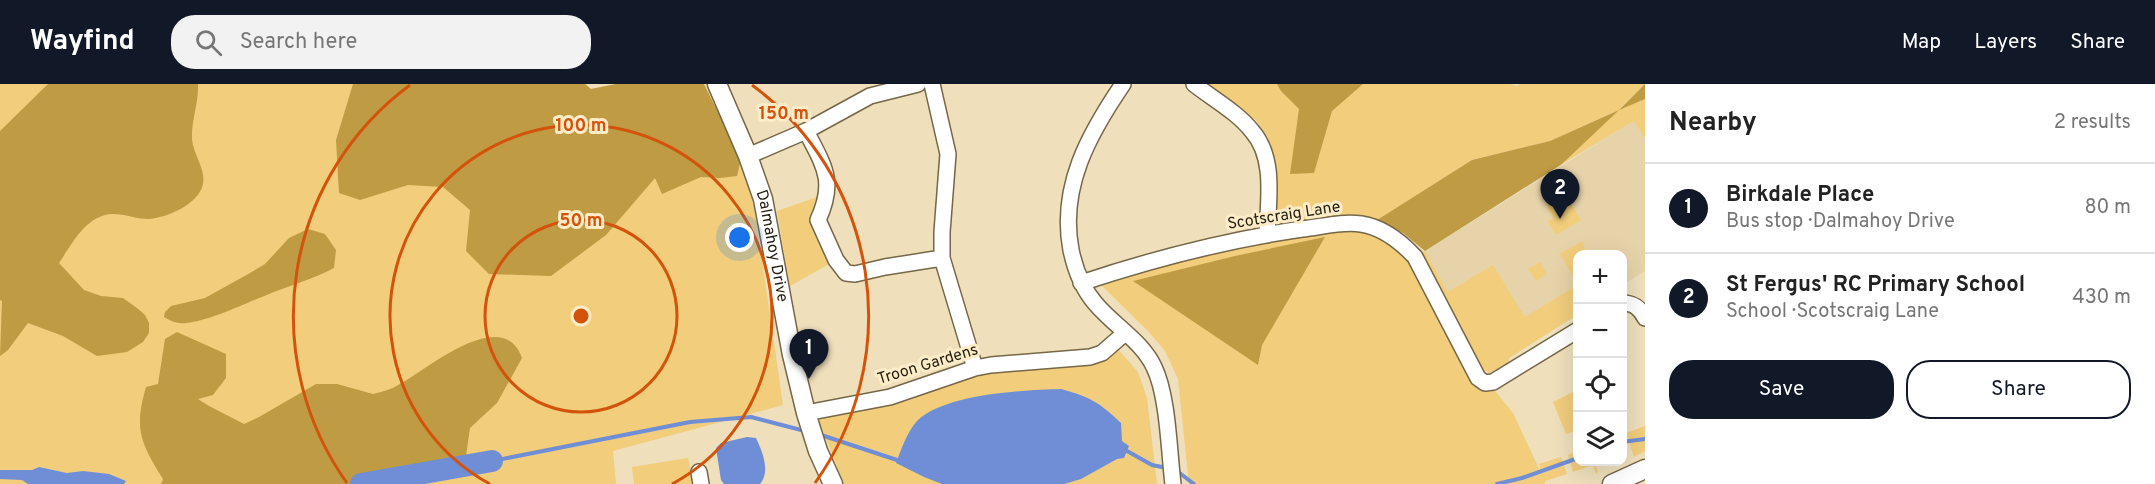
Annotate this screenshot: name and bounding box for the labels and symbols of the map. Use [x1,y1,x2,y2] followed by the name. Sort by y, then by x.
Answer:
[759,103,809,126] text: 150 m
[555,115,607,138] text: 100 m
[1540,170,1580,219] pin: 2
[751,187,792,304] street label: Dalmahoy Drive
[1226,197,1342,235] street label: Scotscraig Lane
[559,210,603,233] text: 50 m
[725,223,754,252] your location
[571,306,591,326] centre of rings
[790,330,828,379] pin: 1
[875,340,981,390] street label: Troon Gardens

